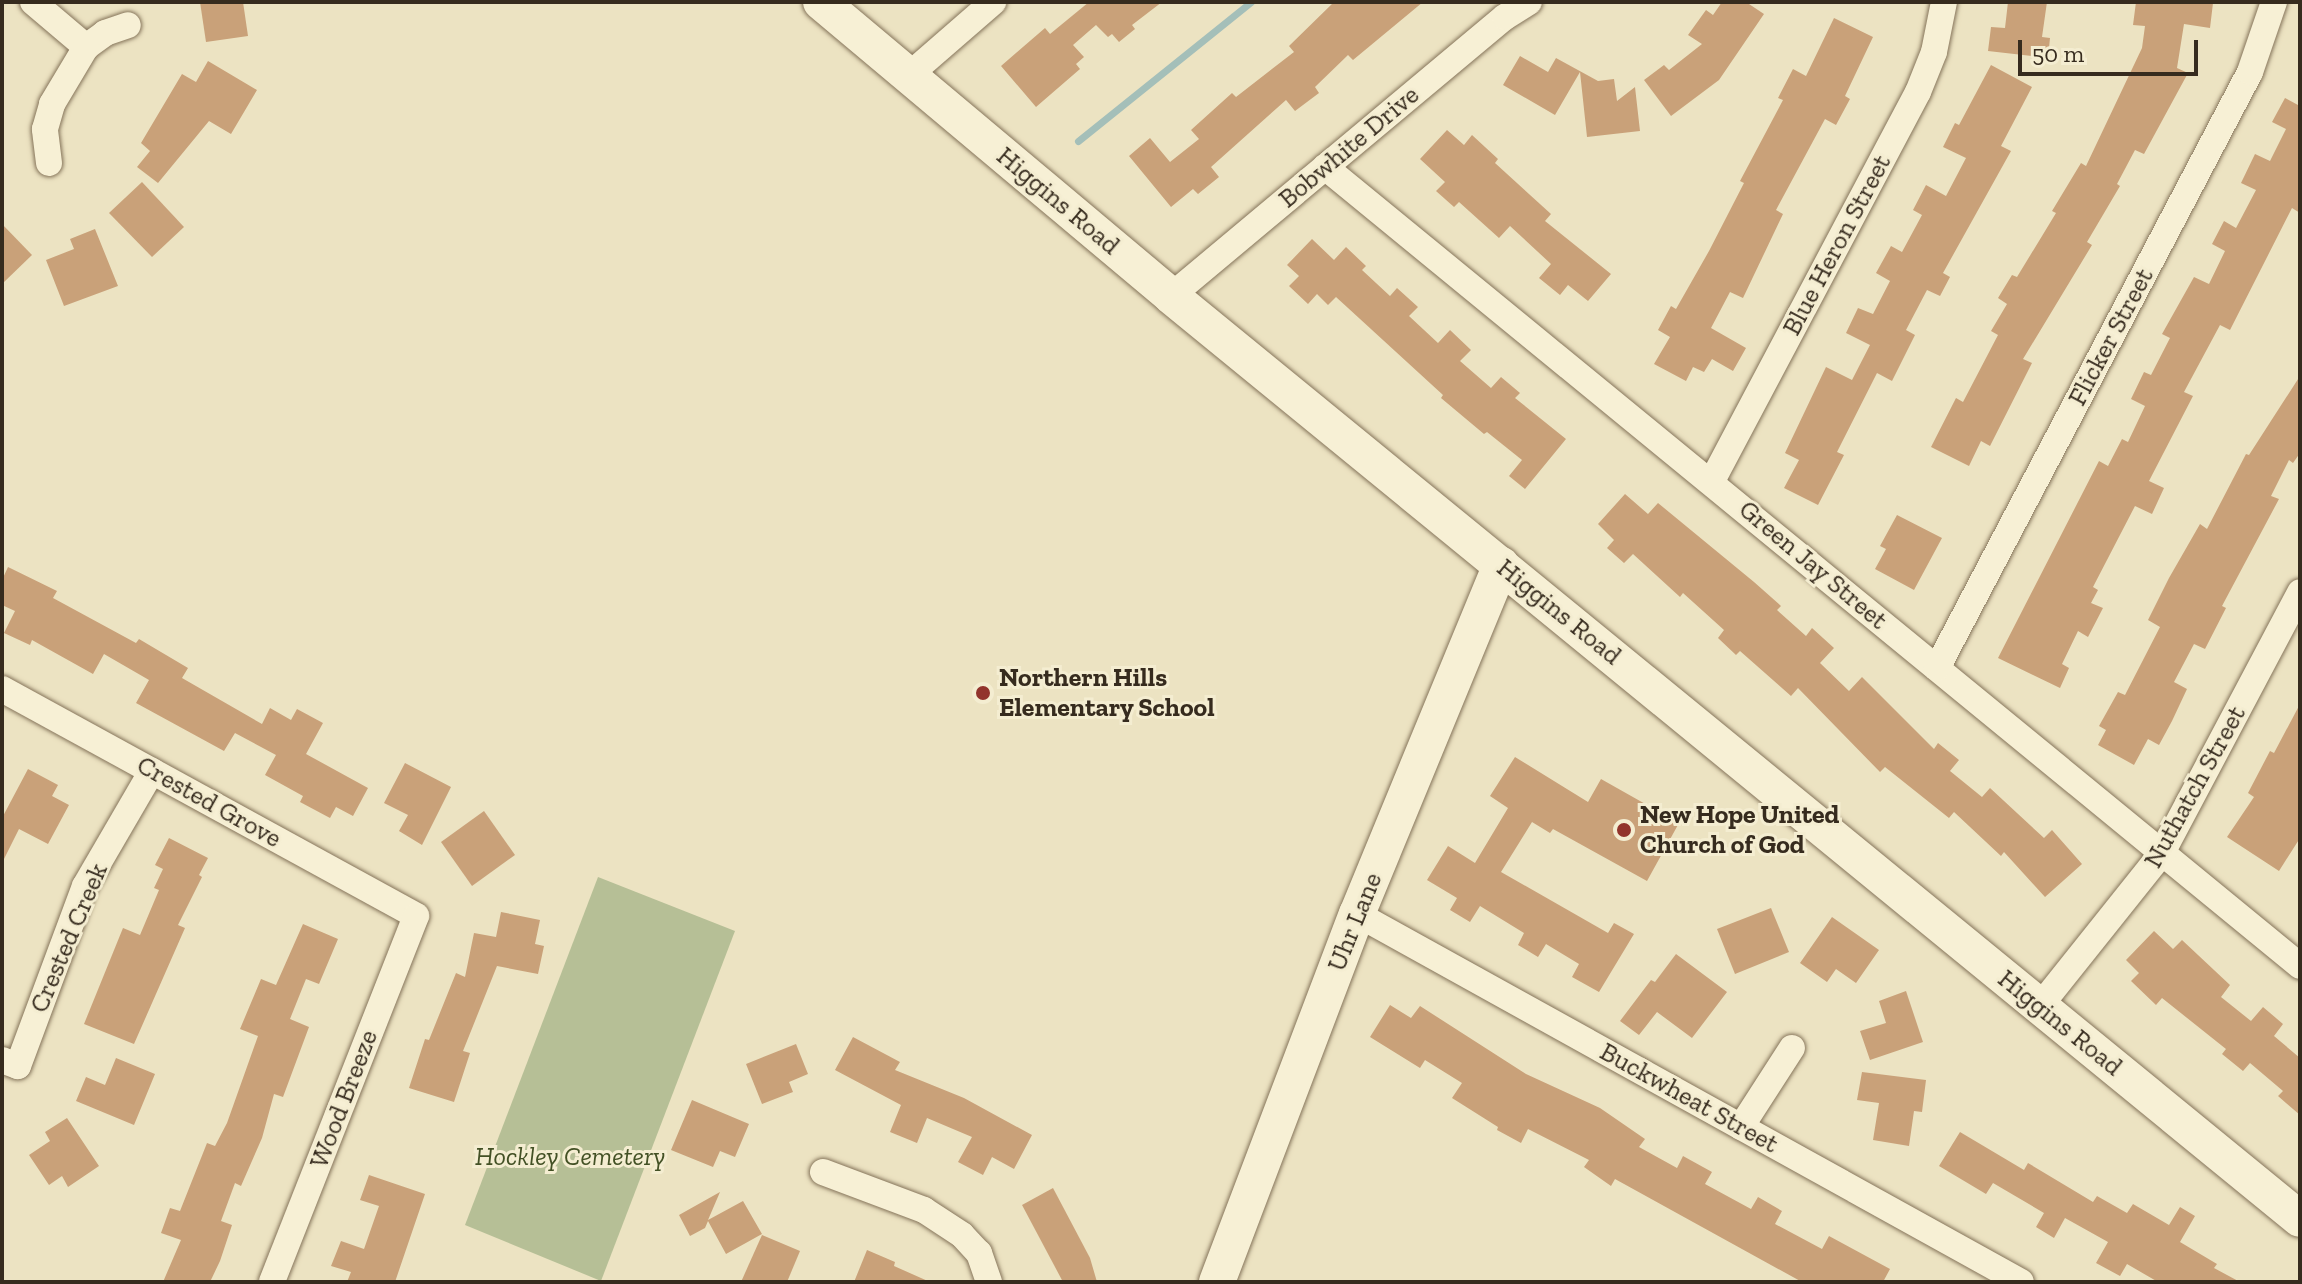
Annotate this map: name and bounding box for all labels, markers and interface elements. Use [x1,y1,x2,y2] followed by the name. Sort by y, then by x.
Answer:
[2022,24,2202,74] scale bar
[2032,39,2084,68] text: 50 m
[1273,79,1425,215] street label: Bobwhite Drive
[990,141,1126,261] street label: Higgins Road
[1776,149,1898,341] street label: Blue Heron Street
[2062,263,2160,411] street label: Flicker Street
[1732,494,1894,636] street label: Green Jay Street
[1491,552,1627,672] street label: Higgins Road
[999,662,1215,724] place label: Northern Hills Elementary School
[974,684,992,702] marker: Northern Hills Elementary School
[2138,700,2252,874] street label: Nuthatch Street
[131,750,287,854] street label: Crested Grove
[1640,799,1840,860] place label: New Hope United Church of God
[1615,821,1633,839] marker: New Hope United Church of God
[24,859,114,1017] street label: Crested Creek
[1321,868,1389,976] street label: Uhr Lane
[1992,963,2128,1083] street label: Higgins Road
[303,1026,385,1172] street label: Wood Breeze
[1594,1036,1784,1160] street label: Buckwheat Street
[475,1141,665,1173] park label: Hockley Cemetery

